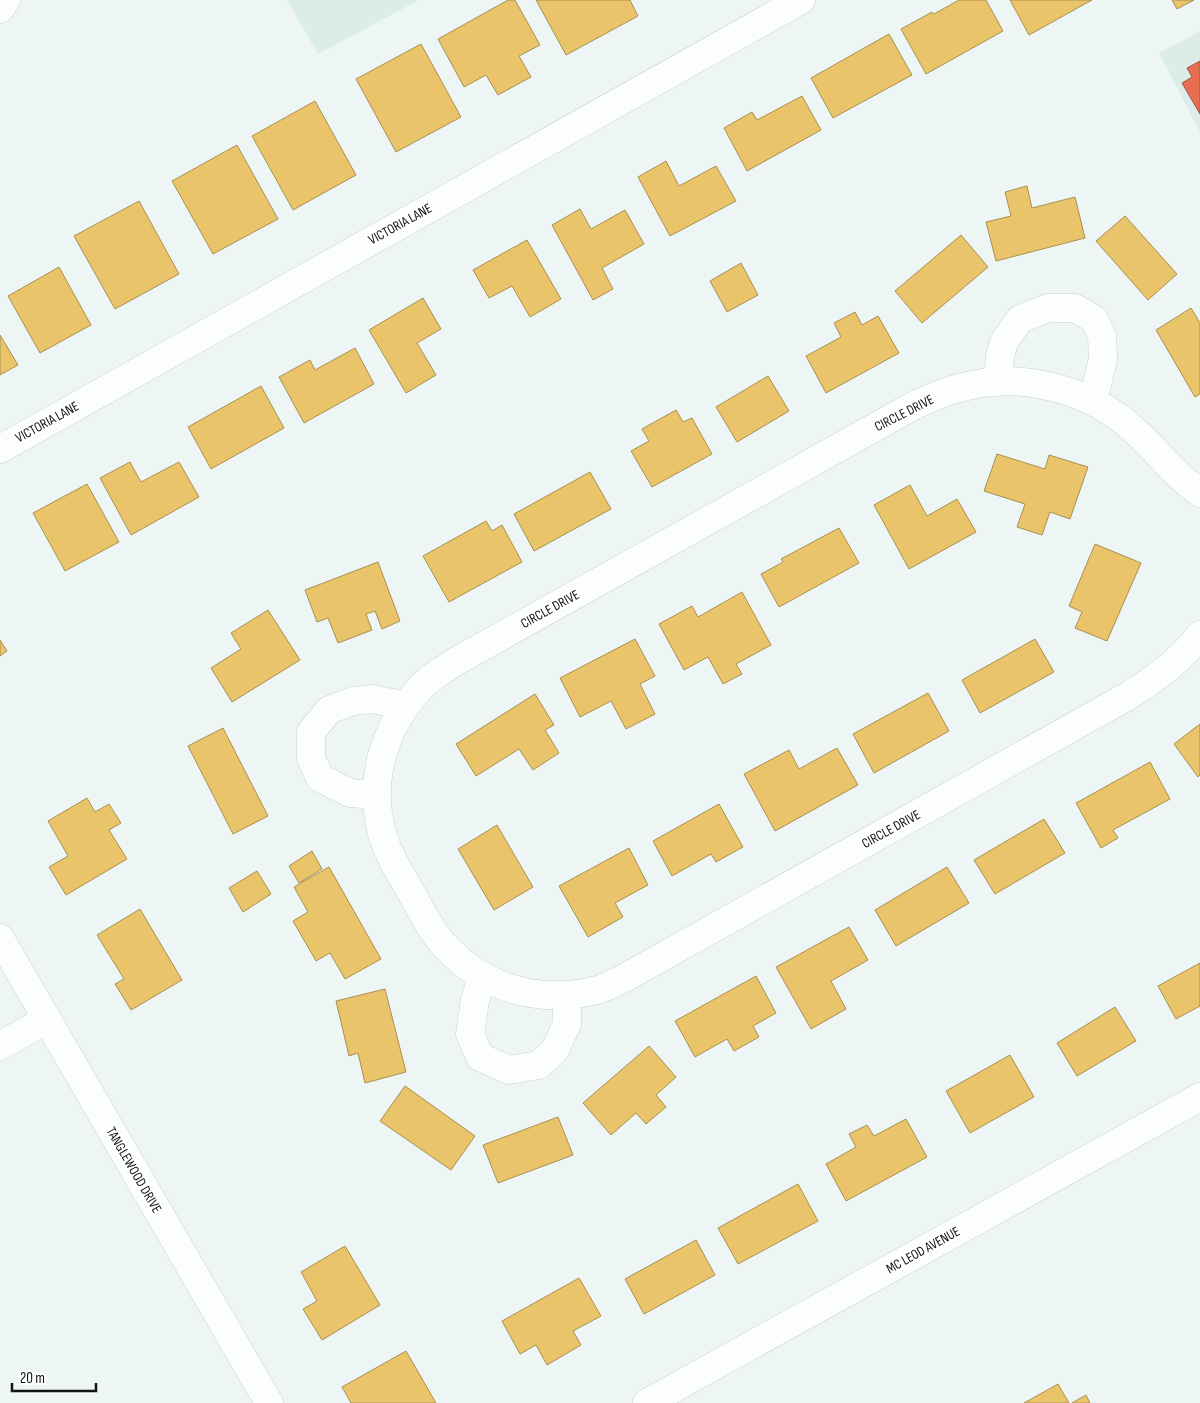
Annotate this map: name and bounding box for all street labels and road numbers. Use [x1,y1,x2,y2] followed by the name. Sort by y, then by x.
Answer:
[365,200,435,248] street label: VICTORIA LANE
[872,391,937,435] street label: CIRCLE DRIVE
[12,398,82,446] street label: VICTORIA LANE
[518,586,582,632] street label: CIRCLE DRIVE
[859,806,923,852] street label: CIRCLE DRIVE
[103,1124,166,1216] street label: TANGLEWOOD DRIVE
[883,1223,963,1277] street label: MC LEOD AVENUE

